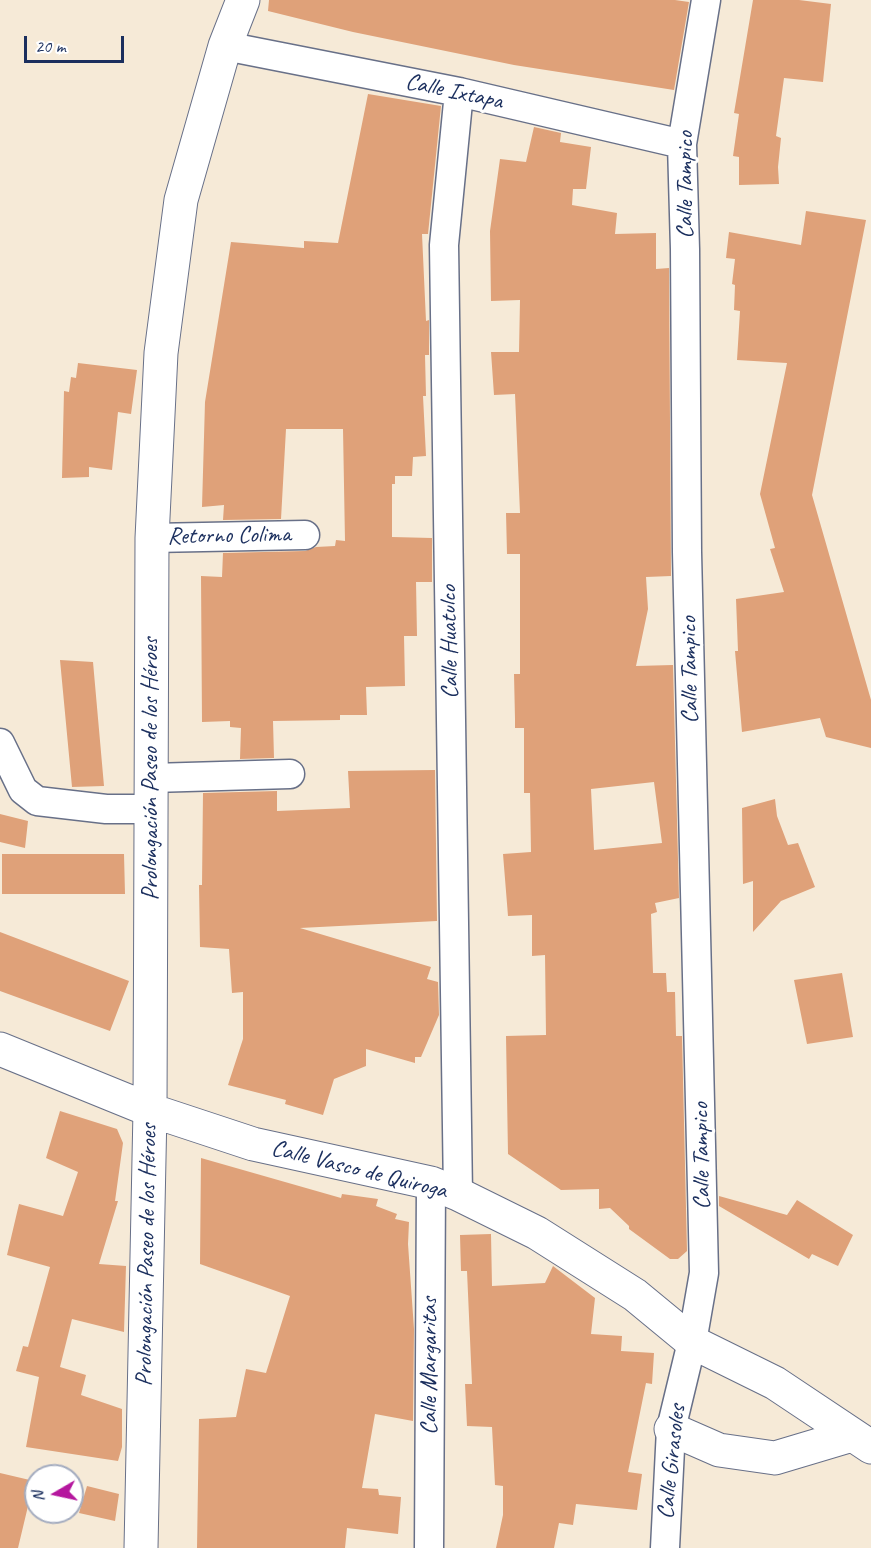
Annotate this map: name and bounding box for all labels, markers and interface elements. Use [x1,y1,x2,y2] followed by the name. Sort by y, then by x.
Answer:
[27,24,128,62] scale bar
[35,35,66,57] text: 20 m
[403,68,505,116] street label: Calle Ixtapa
[672,131,700,239] street label: Calle Tampico
[167,521,291,551] street label: Retorno Colima
[435,585,465,699] street label: Calle Huatulco
[675,616,705,724] street label: Calle Tampico
[137,638,165,900] street label: Prolongación Paseo de los Héroes
[687,1102,717,1210] street label: Calle Tampico
[130,1123,164,1387] street label: Prolongación Paseo de los Héroes
[268,1134,450,1206] street label: Calle Vasco de Quiroga
[416,1297,444,1435] street label: Calle Margaritas
[652,1403,692,1521] street label: Calle Girasoles
[24,1464,84,1524] north arrow
[28,1490,49,1503] text: N

